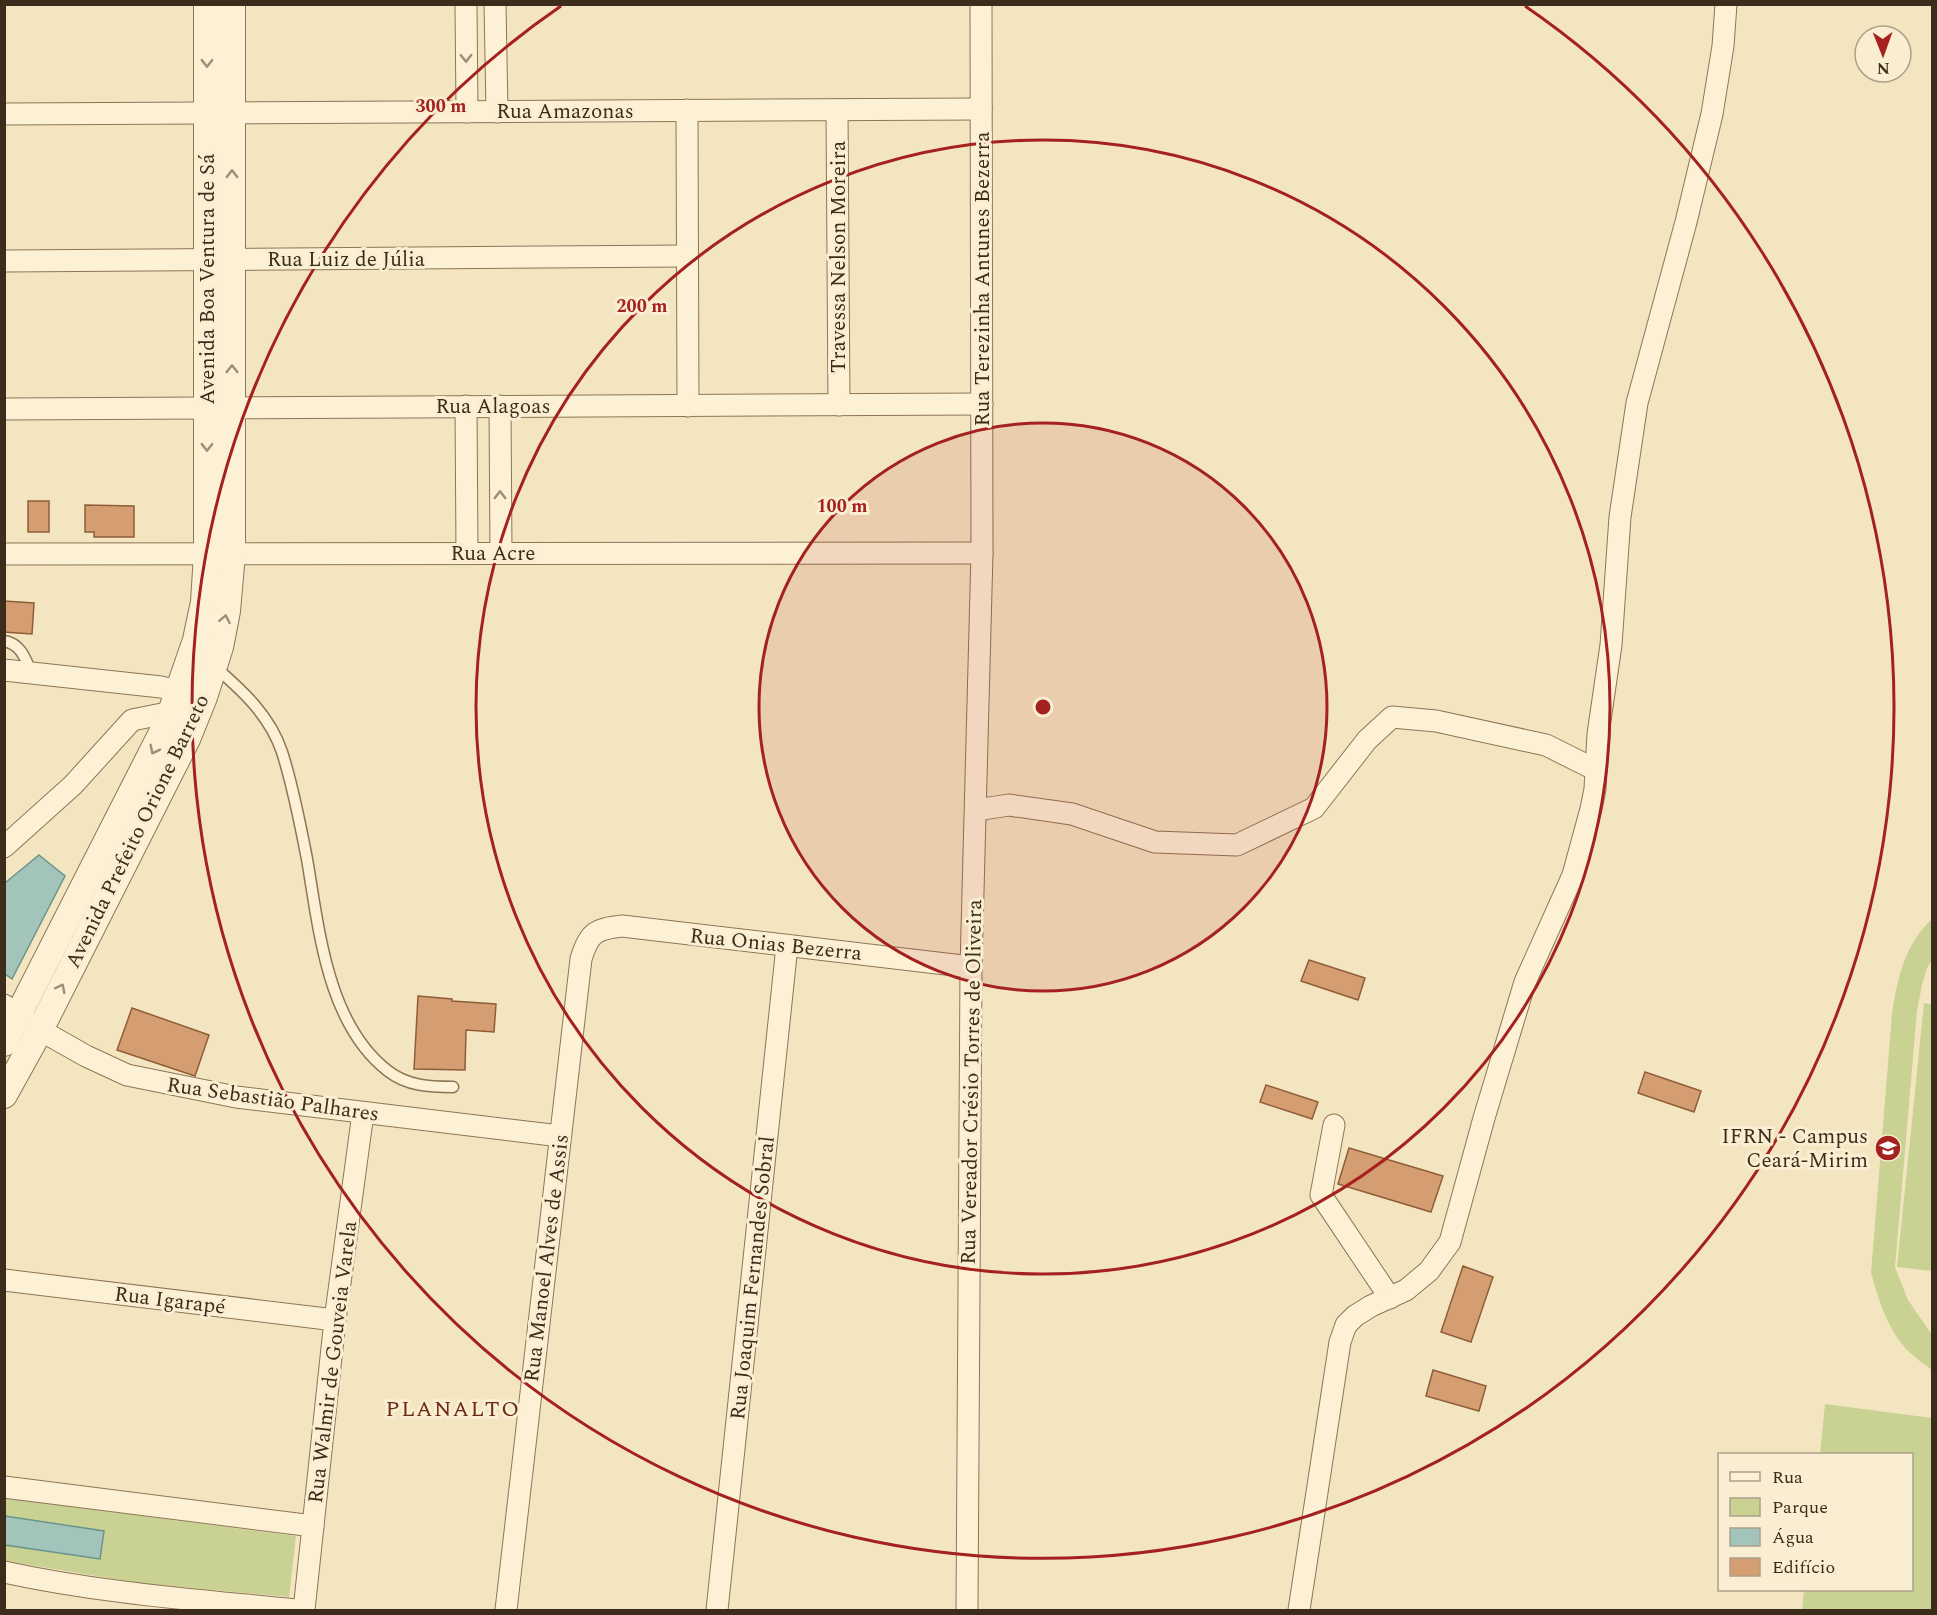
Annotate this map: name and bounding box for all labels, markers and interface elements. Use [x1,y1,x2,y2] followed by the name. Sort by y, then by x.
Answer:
[1853,24,1913,84] north arrow
[460,54,473,63] one-way arrow
[1877,56,1890,80] text: N
[201,58,213,67] one-way arrow
[415,93,467,120] text: 300 m
[496,96,634,128] street label: Rua Amazonas
[967,131,999,426] street label: Rua Terezinha Antunes Bezerra
[823,140,855,373] street label: Travessa Nelson Moreira
[192,153,224,405] street label: Avenida Boa Ventura de Sá
[226,170,238,179] one-way arrow
[267,244,426,276] street label: Rua Luiz de Júlia
[616,293,668,320] text: 200 m
[226,365,238,374] one-way arrow
[435,391,551,423] street label: Rua Alagoas
[201,442,213,451] one-way arrow
[494,490,506,499] one-way arrow
[816,493,868,520] text: 100 m
[450,538,536,570] street label: Rua Acre
[218,614,231,624] one-way arrow
[57,689,218,974] street label: Avenida Prefeito Orione Barreto
[1033,697,1053,717] centre of rings
[150,744,162,755] one-way arrow
[953,898,991,1265] street label: Rua Vereador Crésio Torres de Oliveira
[688,920,864,970] street label: Rua Onias Bezerra
[54,983,65,994] one-way arrow
[165,1069,381,1131] street label: Rua Sebastião Palhares
[1722,1121,1868,1177] place label: IFRN - Campus Ceará-Mirim
[516,1132,578,1384] street label: Rua Manoel Alves de Assis
[1873,1133,1903,1163] school or university icon: IFRN - Campus Ceará-Mirim
[722,1135,784,1422] street label: Rua Joaquim Fernandes Sobral
[300,1218,366,1505] street label: Rua Walmir de Gouveia Varela
[112,1278,227,1324] street label: Rua Igarapé
[386,1393,520,1426] district label: PLANALTO
[1718,1453,1913,1591] legend
[1772,1464,1803,1491] text: Rua
[1772,1494,1828,1521] text: Parque
[1772,1524,1814,1551] text: Água
[1772,1554,1835,1581] text: Edifício

